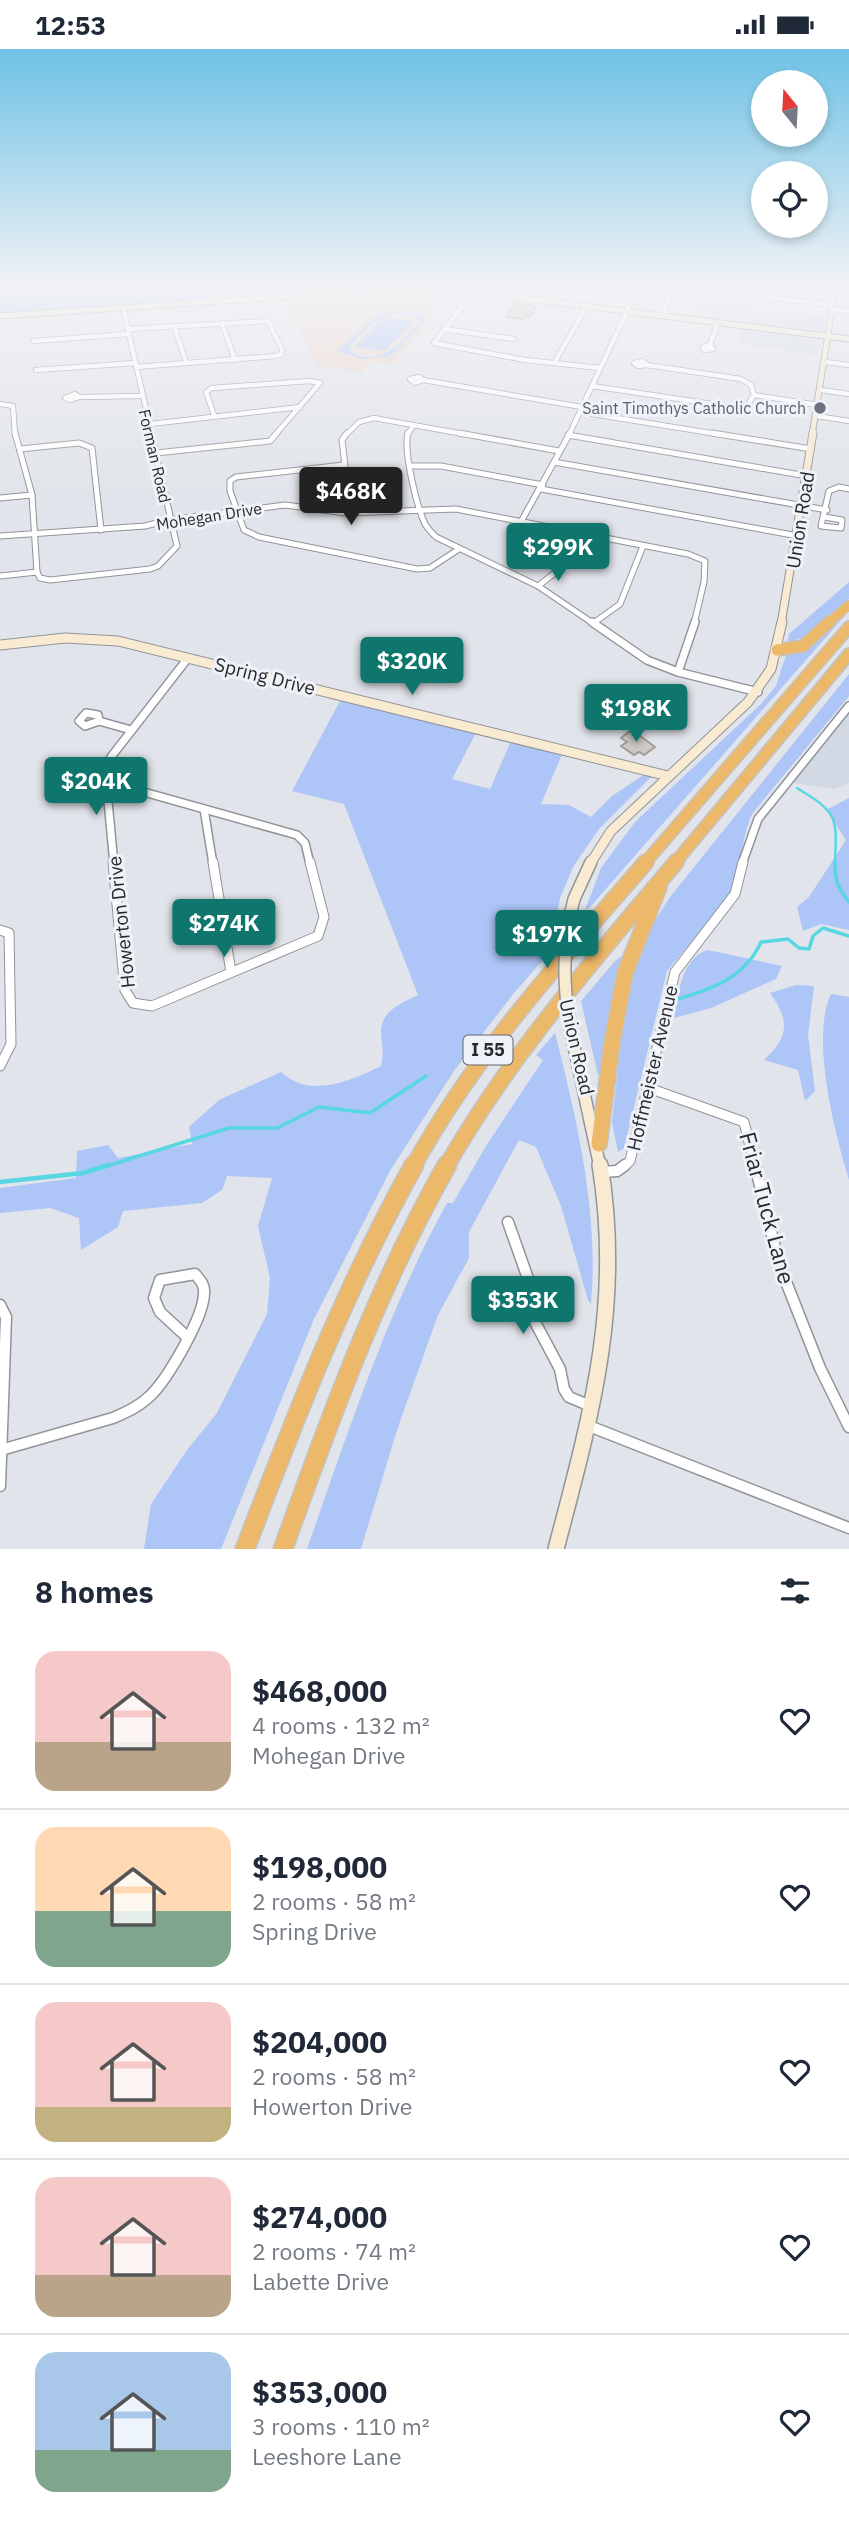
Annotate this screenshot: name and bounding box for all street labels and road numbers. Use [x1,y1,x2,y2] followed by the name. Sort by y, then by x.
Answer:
[135,407,175,505] street label: Forman Road
[780,470,820,570] street label: Union Road
[155,498,263,534] street label: Mohegan Drive
[212,652,318,700] street label: Spring Drive
[102,855,140,989] street label: Howerton Drive
[621,983,683,1153] street label: Hoffmeister Avenue
[554,997,600,1097] street label: Union Road
[463,1035,512,1065] road number: I 55
[733,1128,803,1287] street label: Friar Tuck Lane

